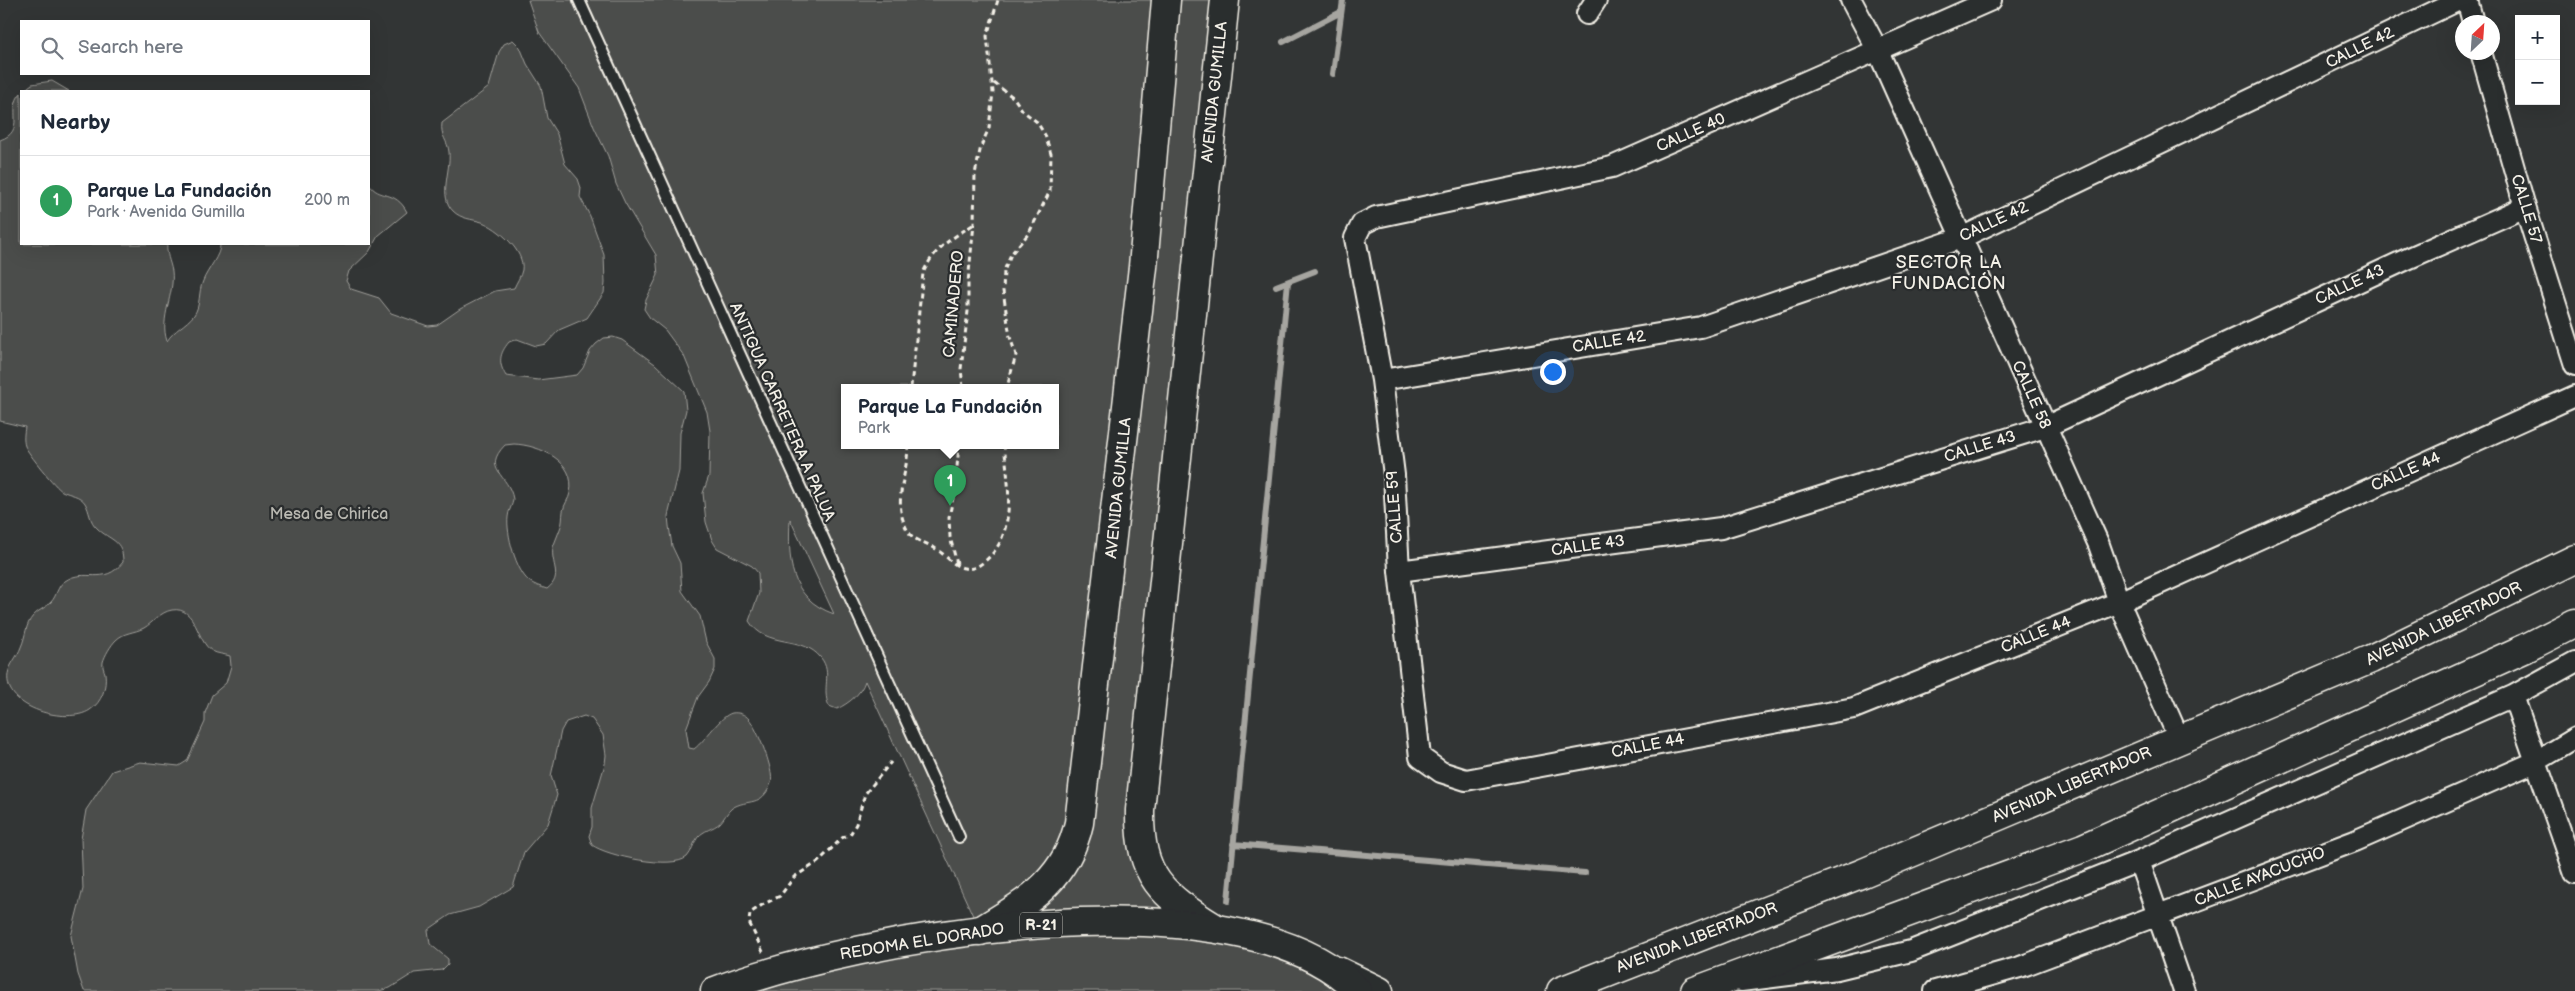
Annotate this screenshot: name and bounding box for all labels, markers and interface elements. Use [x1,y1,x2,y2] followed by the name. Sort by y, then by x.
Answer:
[2455,15,2500,60] north arrow
[2515,15,2560,105] map controls
[2515,15,2560,60] button: +
[20,20,370,75] search box
[1198,20,1232,163] street label: AVENIDA GUMILLA
[2323,23,2398,73] street label: CALLE 42
[38,34,66,62] icon: search
[78,36,183,59] text: Search here
[2515,60,2560,105] button: −
[1654,109,1728,157] street label: CALLE 40
[40,110,110,135] text: Nearby
[2506,172,2546,246] street label: CALLE 57
[87,180,272,203] text: Parque La Fundación
[53,191,59,210] text: 1
[304,191,350,210] text: 200 m
[1957,198,2032,246] street label: CALLE 42
[87,203,245,222] text: Park · Avenida Gumilla
[940,250,968,358] street label: CAMINADERO
[1891,252,2007,294] district label: SECTOR LA FUNDACIÓN
[2312,261,2388,309] street label: CALLE 43
[725,300,839,524] street label: ANTIGUA CARRETERA A PALUA
[1571,327,1647,357] street label: CALLE 42
[2007,358,2055,432] street label: CALLE 58
[1540,359,1566,385] your location
[841,384,1059,449] popup
[858,396,1042,419] text: Parque La Fundación
[1102,416,1136,559] street label: AVENIDA GUMILLA
[858,419,890,438] text: Park
[1942,427,2018,467] street label: CALLE 43
[2368,448,2444,496] street label: CALLE 44
[934,465,966,506] pin: 1
[1383,470,1407,544] street label: CALLE 59
[270,505,388,524] park label: Mesa de Chirica
[1550,531,1626,561] street label: CALLE 43
[2363,578,2525,670] street label: AVENIDA LIBERTADOR
[1998,612,2074,658] street label: CALLE 44
[1610,730,1686,762] street label: CALLE 44
[1990,743,2154,827] street label: AVENIDA LIBERTADOR
[2192,843,2328,911] street label: CALLE AYACUCHO
[1614,898,1780,978] street label: AVENIDA LIBERTADOR
[1020,912,1062,938] road number: R-21
[838,920,1006,964] street label: REDOMA EL DORADO

